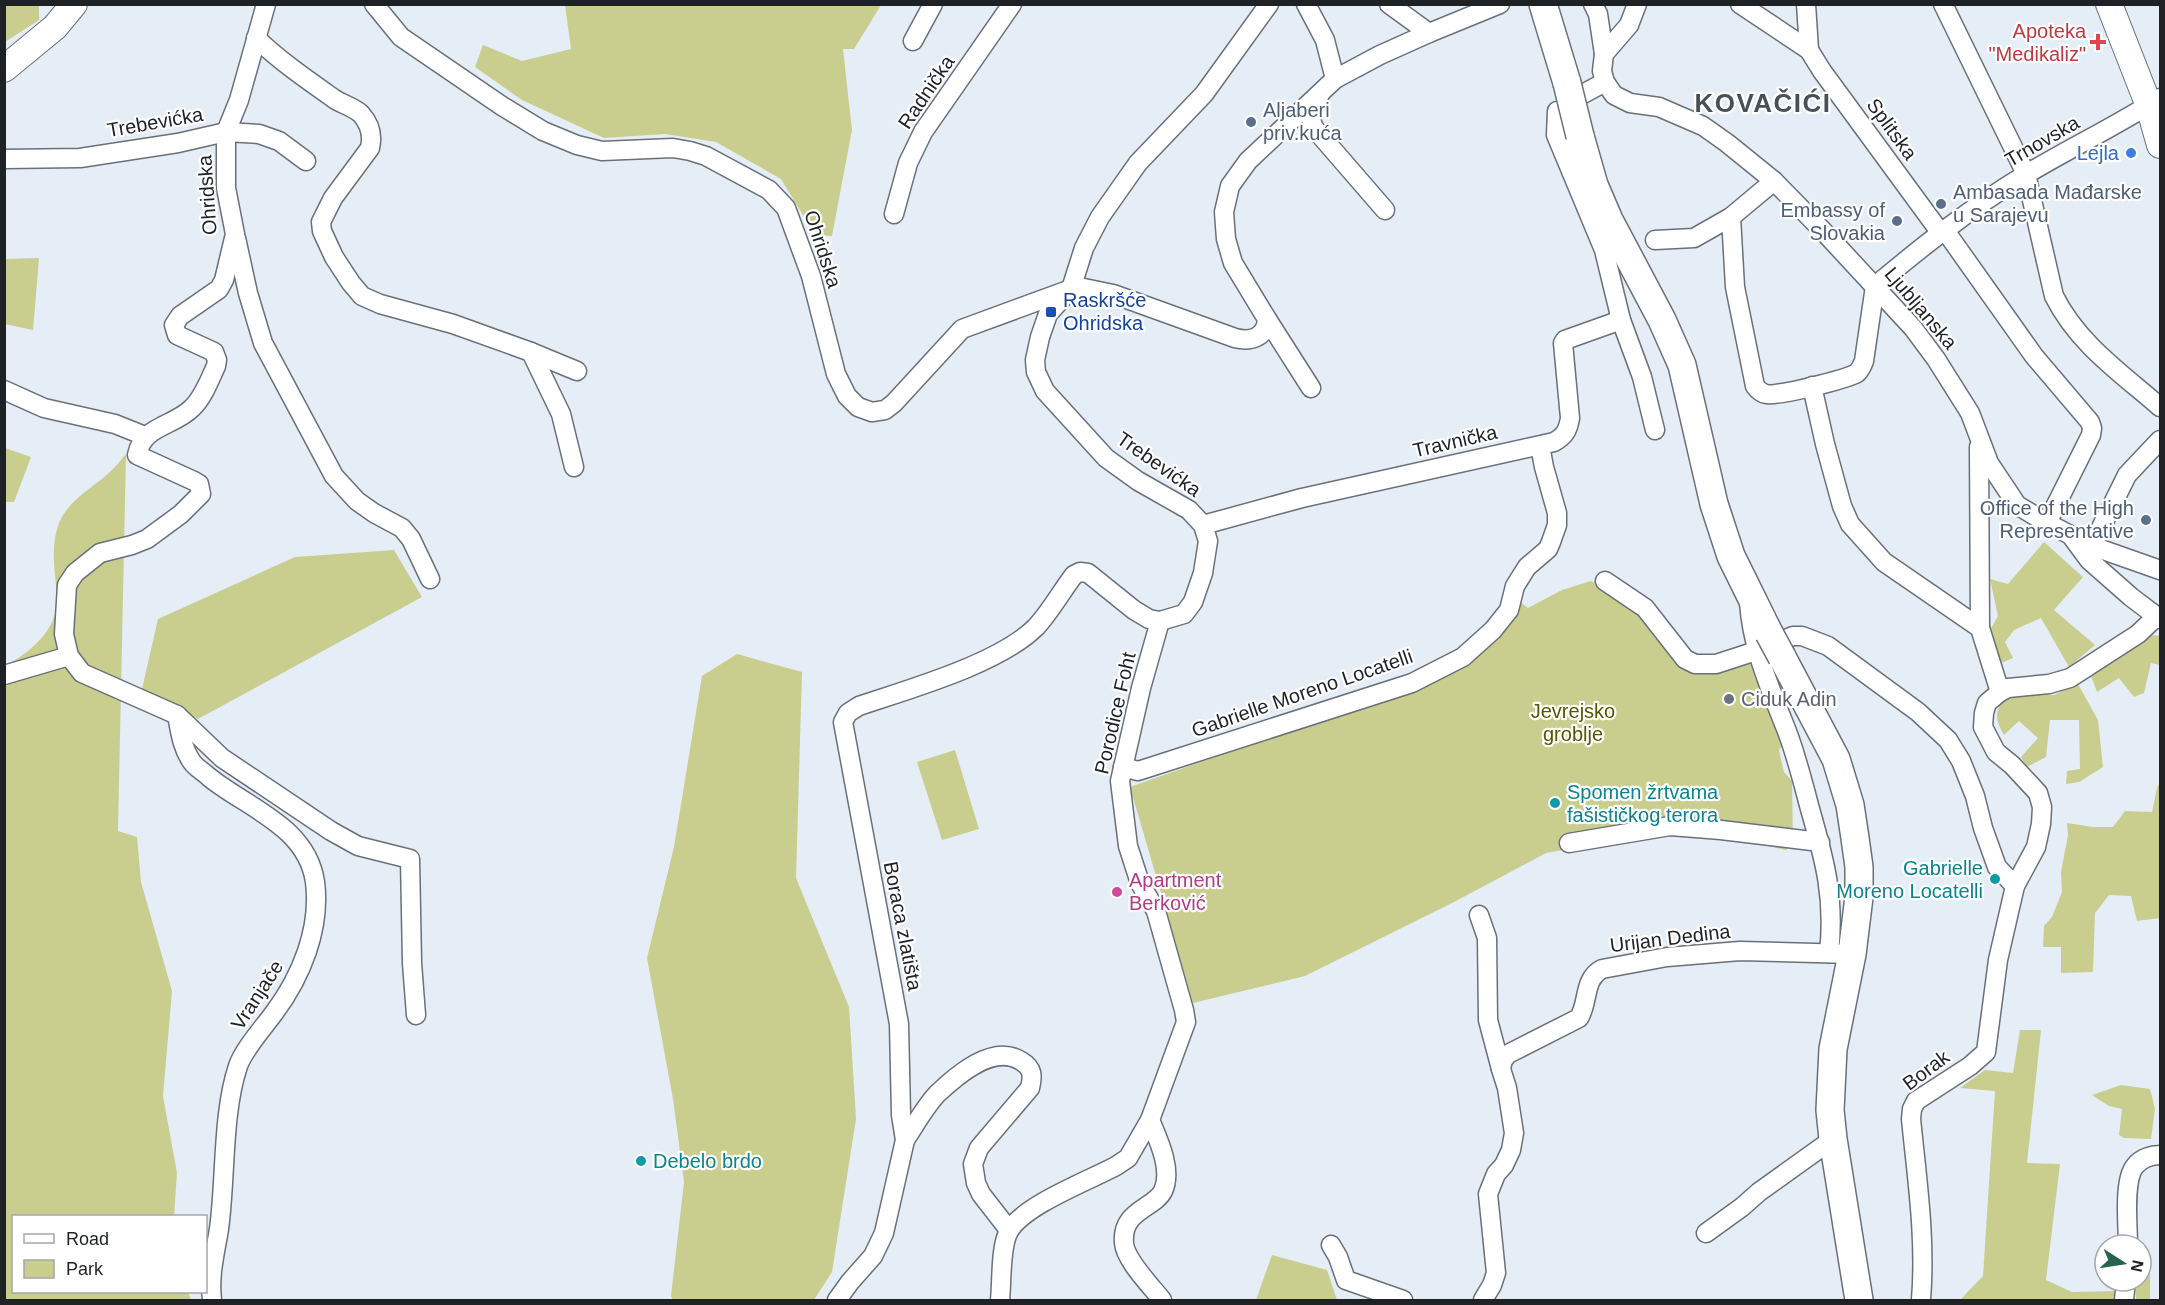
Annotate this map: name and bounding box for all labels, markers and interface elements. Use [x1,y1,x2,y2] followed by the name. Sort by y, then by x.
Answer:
[1988,20,2087,65] place label: Apoteka "Medikaliz"
[2091,35,2105,49] marker: Apoteka "Medikaliz"
[894,51,959,133] street label: Radnička
[1694,88,1832,118] district label: KOVAČIĆI
[1863,94,1922,165] street label: Splitska
[1263,99,1342,144] place label: Aljaberi priv.kuća
[105,103,206,141] street label: Trebevićka
[2001,111,2084,171] street label: Trnovska
[1244,115,1258,129] marker: Aljaberi priv.kuća
[2077,142,2120,164] place label: Lejla
[2124,146,2138,160] marker: Lejla
[193,153,221,236] street label: Ohridska
[1953,181,2142,226] place label: Ambasada Mađarske u Sarajevu
[1934,197,1948,211] marker: Ambasada Mađarske u Sarajevu
[1781,199,1886,244] place label: Embassy of Slovakia
[800,208,846,291] street label: Ohridska
[1890,214,1904,228] marker: Embassy of Slovakia
[1880,263,1962,354] street label: Ljubljanska
[1063,289,1146,334] place label: Raskršće Ohridska
[1044,305,1058,319] marker: Raskršće Ohridska
[1411,420,1500,461] street label: Travnička
[1113,427,1206,501] street label: Trebevićka
[1980,497,2134,542] place label: Office of the High Representative
[2139,513,2153,527] marker: Office of the High Representative
[1189,645,1415,741] street label: Gabrielle Moreno Locatelli
[1090,649,1140,776] street label: Porodice Foht
[1741,688,1837,710] place label: Ciduk Adin
[1722,692,1736,706] marker: Ciduk Adin
[1531,700,1615,745] park label: Jevrejsko groblje
[1567,781,1719,826] place label: Spomen žrtvama fašističkog terora
[1548,796,1562,810] marker: Spomen žrtvama fašističkog terora
[1836,857,1983,902] place label: Gabrielle Moreno Locatelli
[880,860,926,993] street label: Boraca zlatišta
[1129,869,1222,914] place label: Apartment Berković
[1988,872,2002,886] marker: Gabrielle Moreno Locatelli
[1110,885,1124,899] marker: Apartment Berković
[1609,920,1732,956] street label: Urijan Dedina
[226,956,288,1034] street label: Vranjače
[1899,1045,1954,1095] street label: Borak
[653,1150,762,1172] place label: Debelo brdo
[634,1154,648,1168] marker: Debelo brdo
[12,1215,207,1293] legend
[66,1229,109,1249] text: Road
[2093,1233,2153,1293] north arrow
[66,1259,104,1279] text: Park
[2128,1259,2147,1273] text: N

